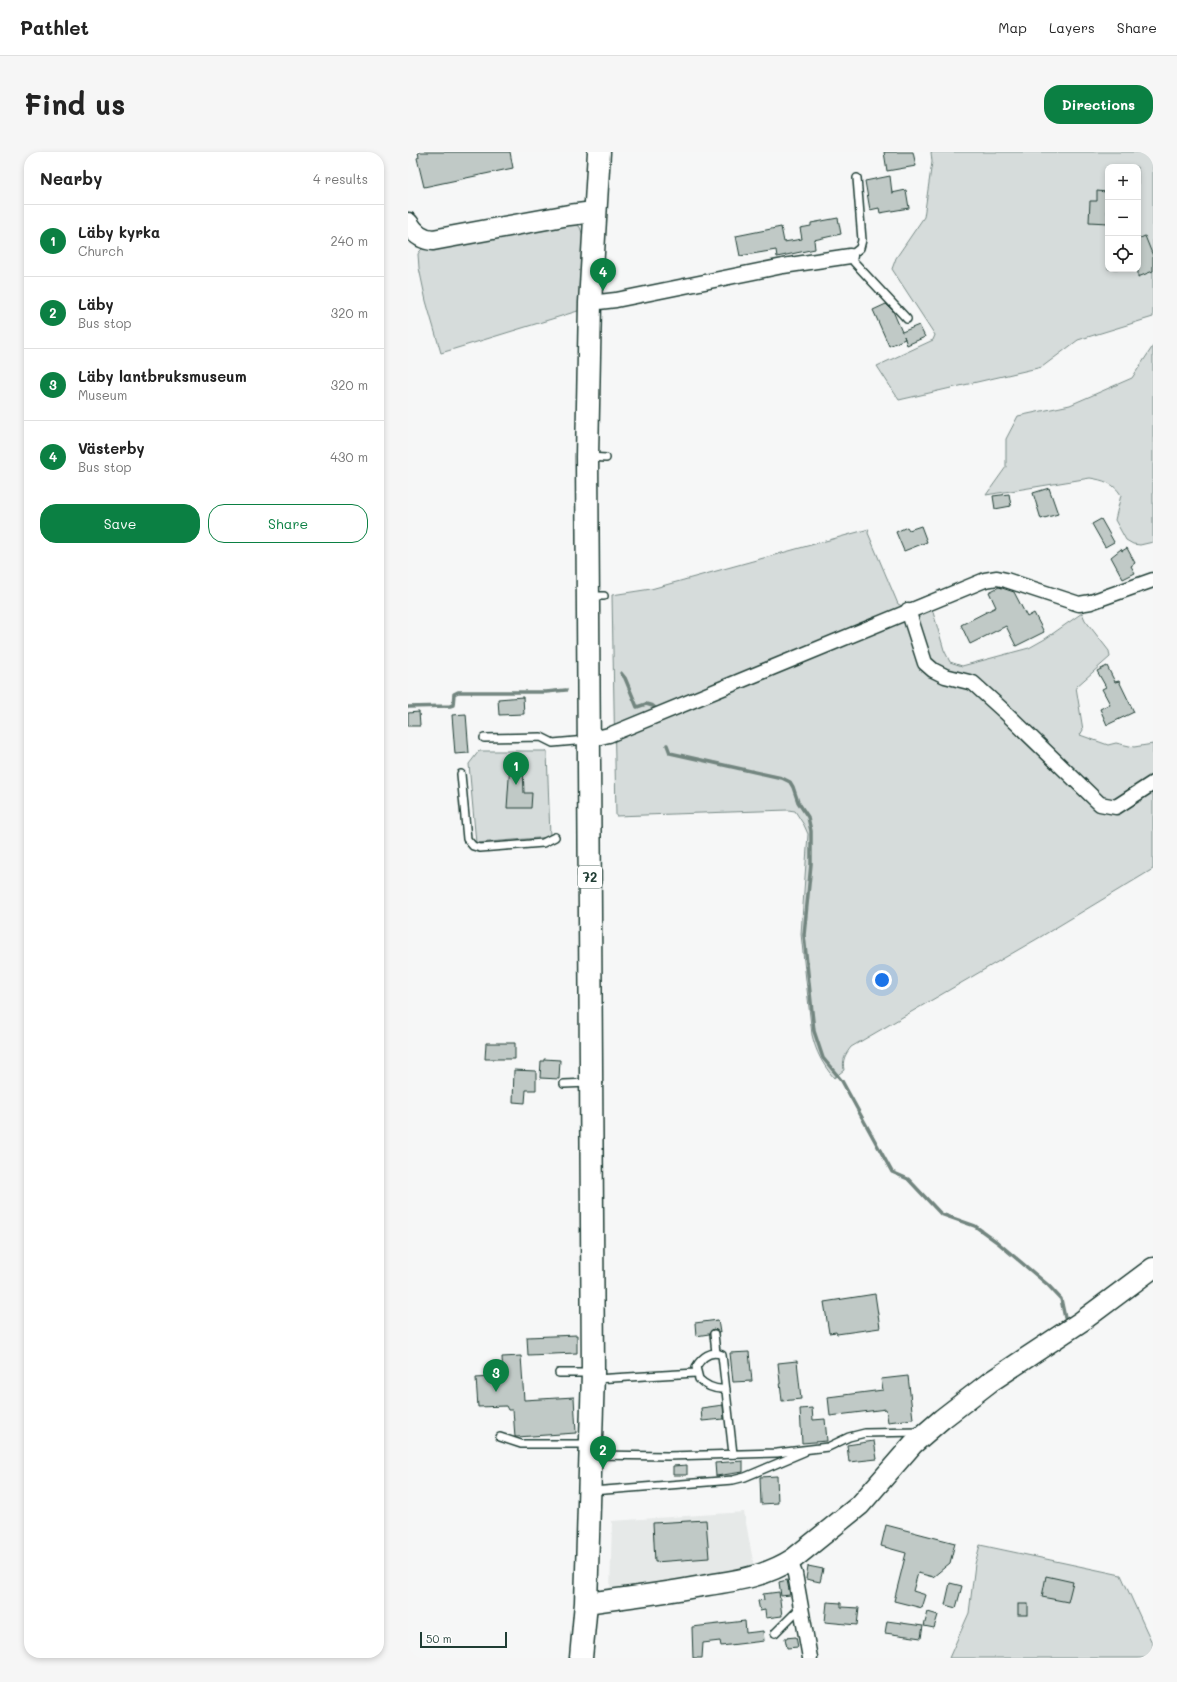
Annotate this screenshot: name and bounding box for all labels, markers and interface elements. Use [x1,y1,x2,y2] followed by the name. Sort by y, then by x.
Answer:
[20,15,89,40] text: Pathlet
[998,18,1027,37] text: Map
[1049,18,1095,37] text: Layers
[1117,18,1157,37] text: Share
[1044,85,1153,124] button: Directions
[24,86,125,122] text: Find us
[1105,164,1141,272] map controls
[1105,164,1141,200] button: +
[40,167,102,189] text: Nearby
[313,170,368,187] text: 4 results
[1105,200,1141,236] button: −
[78,222,160,242] text: Läby kyrka
[50,232,56,249] text: 1
[331,232,368,249] text: 240 m
[1105,236,1141,272] button: locate
[78,242,123,259] text: Church
[590,258,616,291] pin: 4
[78,294,114,314] text: Läby
[49,304,57,321] text: 2
[331,304,368,321] text: 320 m
[78,314,131,331] text: Bus stop
[78,366,247,386] text: Läby lantbruksmuseum
[49,376,57,393] text: 3
[331,376,368,393] text: 320 m
[78,386,127,403] text: Museum
[78,438,145,458] text: Västerby
[49,448,57,465] text: 4
[330,448,368,465] text: 430 m
[78,458,131,475] text: Bus stop
[40,504,200,543] button: Save
[208,504,368,543] button: Share
[503,752,529,785] pin: 1
[578,866,602,888] road number: 72
[872,970,892,990] your location
[483,1359,509,1392] pin: 3
[590,1436,616,1469] pin: 2
[420,1630,507,1649] scale bar
[426,1631,452,1646] text: 50 m

